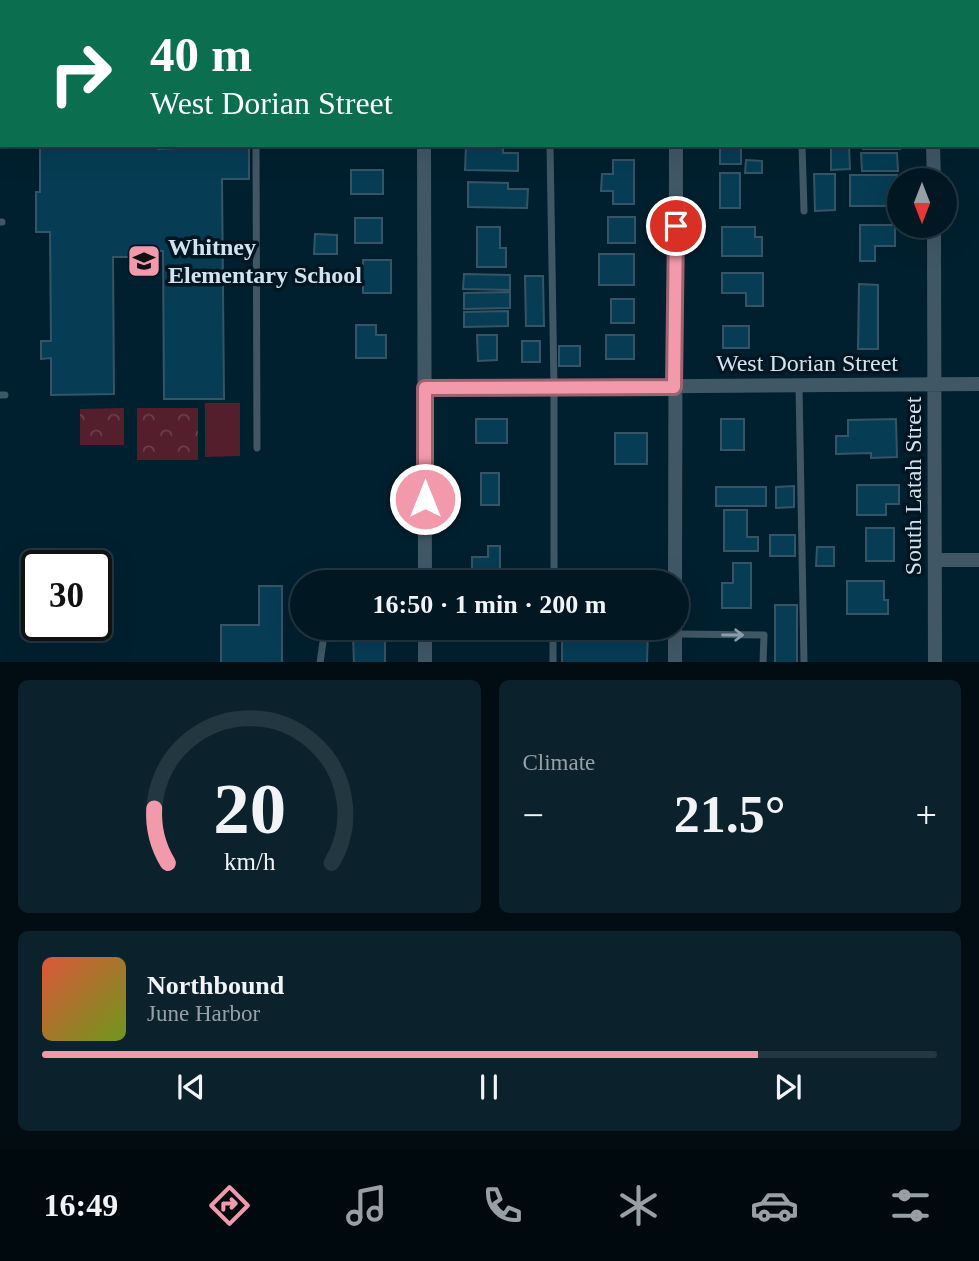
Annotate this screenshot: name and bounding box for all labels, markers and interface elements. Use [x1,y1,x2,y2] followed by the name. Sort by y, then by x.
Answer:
[150,27,252,82] text: 40 m
[35,28,126,119] icon: right
[150,85,393,121] text: West Dorian Street
[887,168,957,238] north arrow
[887,168,957,238] map controls
[646,196,706,256] pin
[657,207,695,245] icon: arrive
[168,234,362,288] place label: Whitney Elementary School
[125,242,163,280] school or university icon: Whitney Elementary School
[716,350,898,376] street label: West Dorian Street
[900,396,926,575] street label: South Latah Street
[388,462,462,536] position arrow
[21,550,112,641] speed limit sign: 30
[373,590,607,619] text: 16:50 · 1 min · 200 m
[721,628,744,642] one-way arrow
[523,750,595,775] text: Climate
[213,768,286,849] text: 20
[674,786,786,843] text: 21.5°
[523,794,544,836] text: −
[916,794,937,836] text: +
[224,847,275,874] text: km/h
[147,971,284,1000] text: Northbound
[147,1001,260,1026] text: June Harbor
[172,1068,210,1106] icon: previous
[470,1068,508,1106] icon: pause
[769,1068,807,1106] icon: next
[205,1181,254,1230] icon: directions
[342,1181,391,1230] icon: music
[478,1181,527,1230] icon: phone
[614,1181,663,1230] icon: climate
[750,1181,799,1230] icon: car
[886,1181,935,1230] icon: filters
[44,1187,118,1223] text: 16:49

